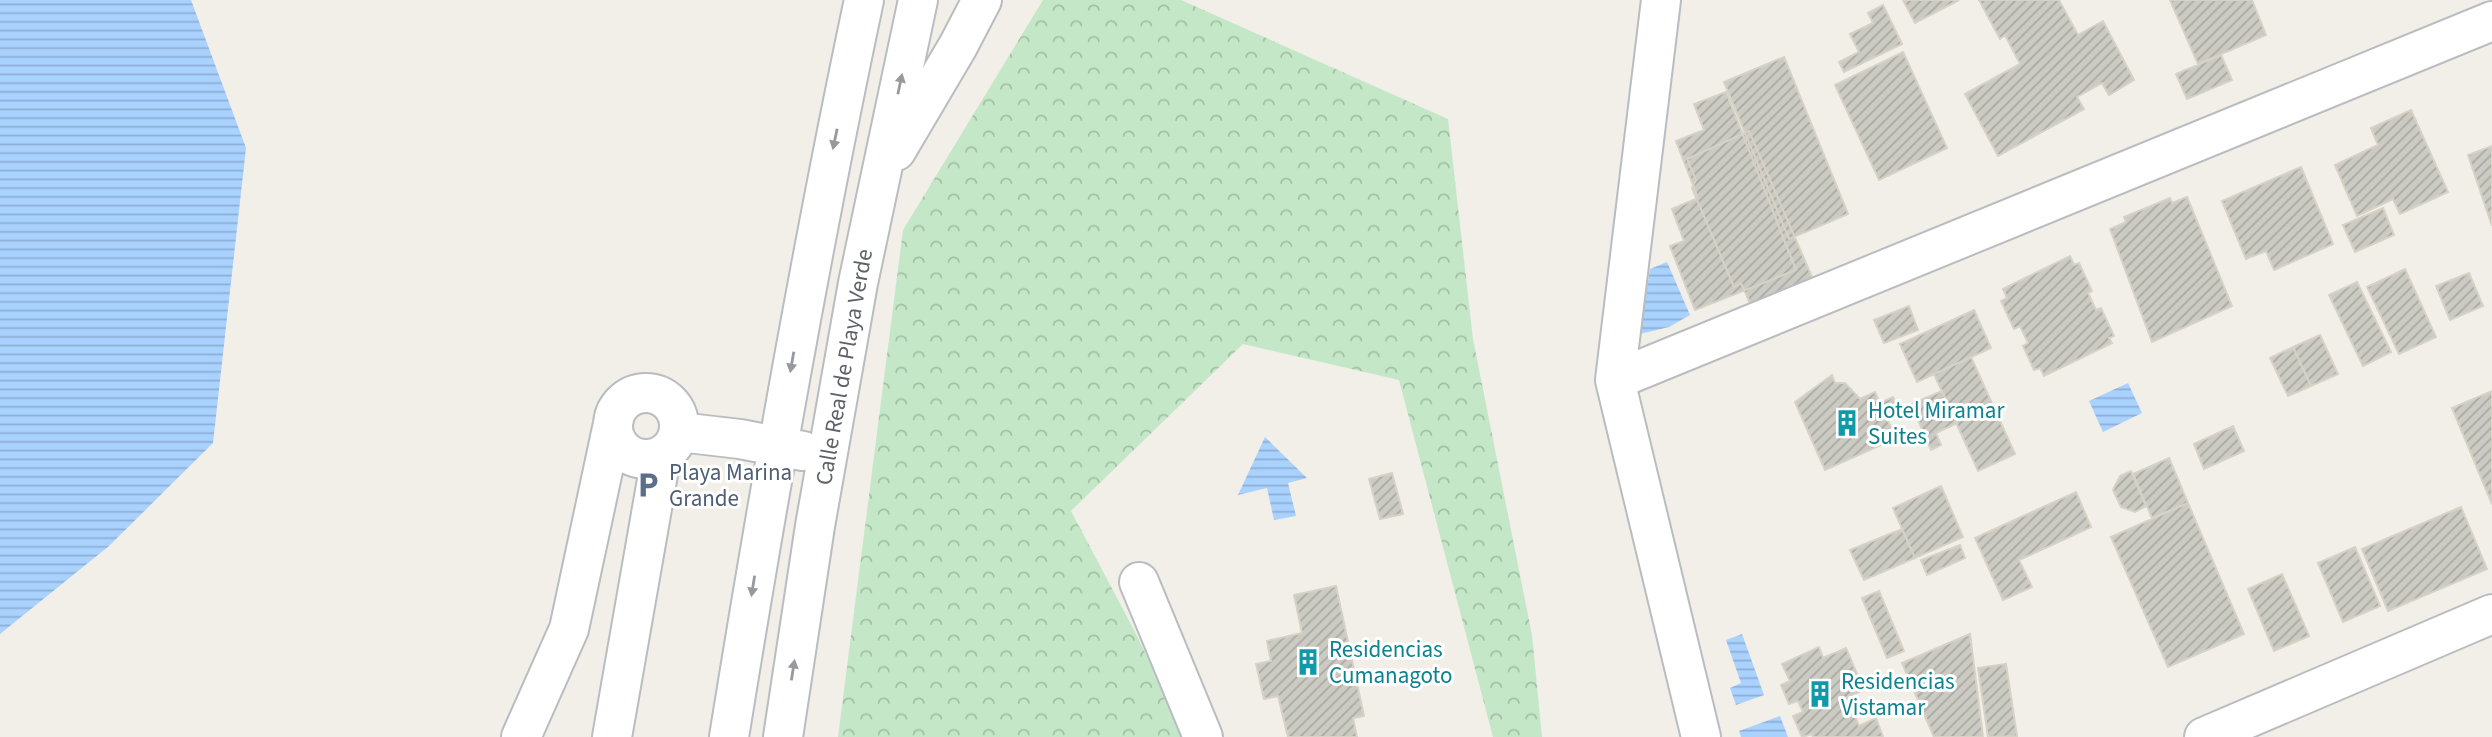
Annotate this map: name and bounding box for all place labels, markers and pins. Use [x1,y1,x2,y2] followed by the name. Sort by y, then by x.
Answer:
[1868,394,2005,453] place label: Hotel Miramar Suites
[1832,408,1862,438] building icon: Hotel Miramar Suites
[669,456,792,515] place label: Playa Marina Grande
[633,470,663,500] parking icon: Playa Marina Grande
[1329,633,1453,692] place label: Residencias Cumanagoto
[1293,647,1323,677] building icon: Residencias Cumanagoto
[1841,665,1955,724] place label: Residencias Vistamar
[1805,679,1835,709] building icon: Residencias Vistamar

